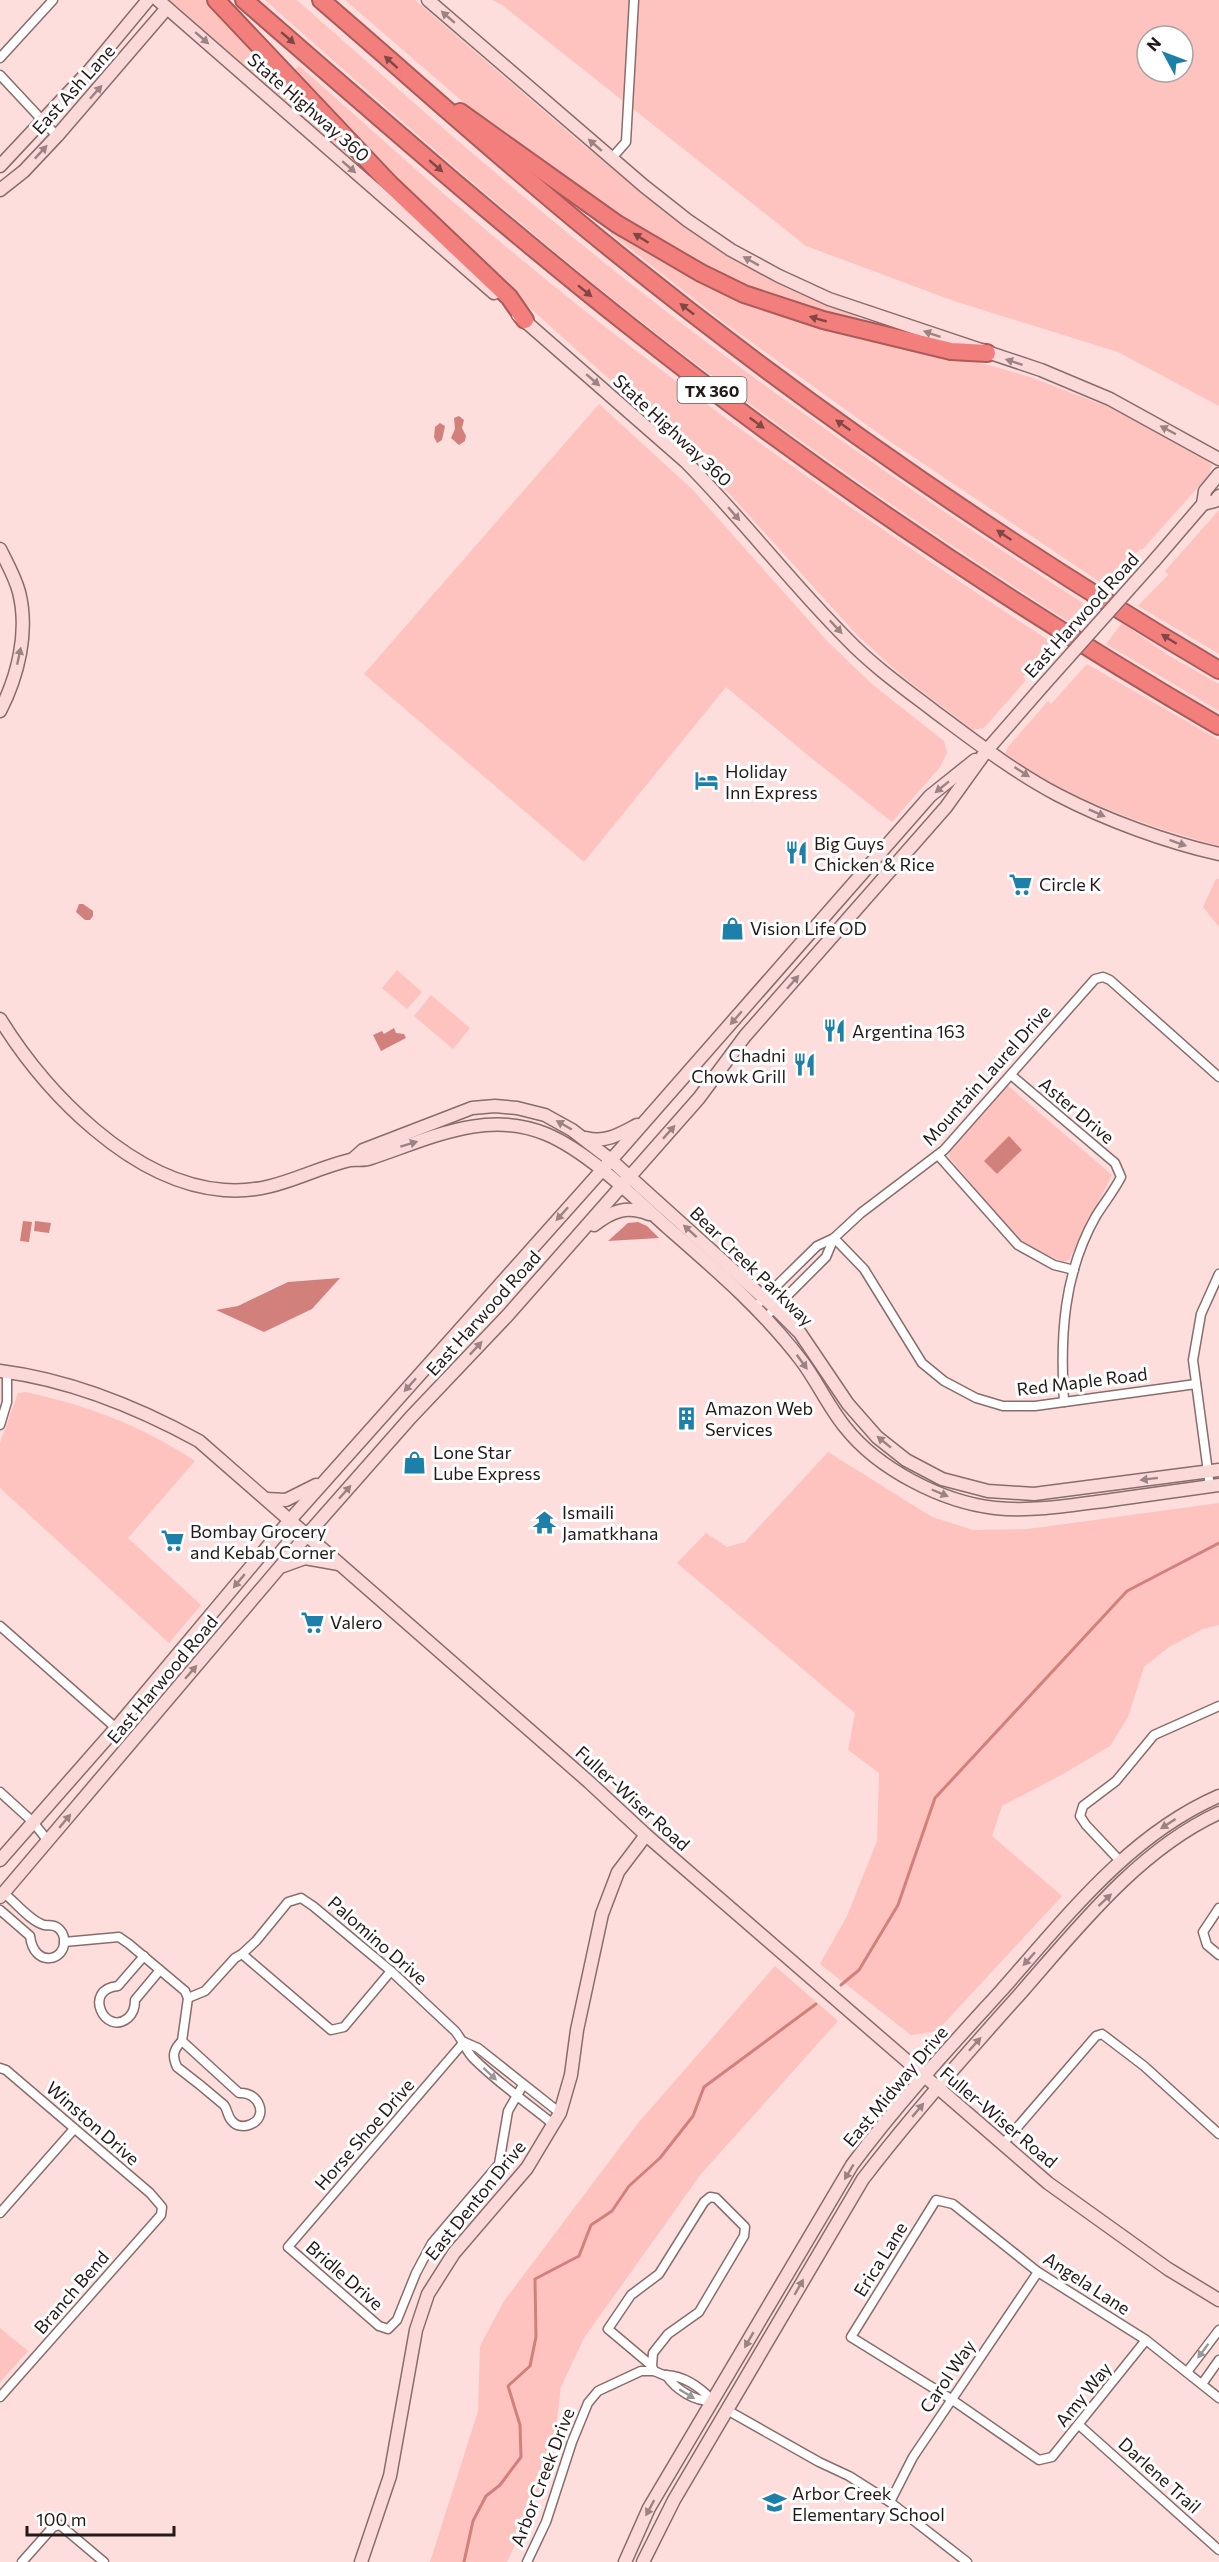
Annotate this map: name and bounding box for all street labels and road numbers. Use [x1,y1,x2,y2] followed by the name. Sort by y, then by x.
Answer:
[27,40,119,138] street label: East Ash Lane
[243,48,375,166] street label: State Highway 360
[609,369,737,491] street label: State Highway 360
[678,377,746,403] road number: TX 360
[1019,548,1143,682] street label: East Harwood Road
[917,1000,1055,1150] street label: Mountain Laurel Drive
[1035,1072,1119,1148] street label: Aster Drive
[686,1201,818,1331] street label: Bear Creek Parkway
[421,1246,545,1380] street label: East Harwood Road
[1015,1362,1149,1400] street label: Red Maple Road
[102,1610,222,1748] street label: East Harwood Road
[571,1741,695,1855] street label: Fuller-Wiser Road
[324,1891,432,1989] street label: Palomino Drive
[838,2021,952,2151] street label: East Midway Drive
[936,2062,1062,2172] street label: Fuller-Wiser Road
[310,2074,418,2194] street label: Horse Shoe Drive
[42,2076,144,2170] street label: Winston Drive
[420,2136,530,2264] street label: East Denton Drive
[848,2218,912,2300] street label: Erica Lane
[302,2236,388,2314] street label: Bridle Drive
[29,2246,113,2338] street label: Branch Bend
[1040,2247,1134,2319] street label: Angela Lane
[915,2335,979,2417] street label: Carol Way
[1050,2357,1116,2431] street label: Amy Way
[505,2405,579,2549] street label: Arbor Creek Drive
[1114,2432,1206,2518] street label: Darlene Trail

